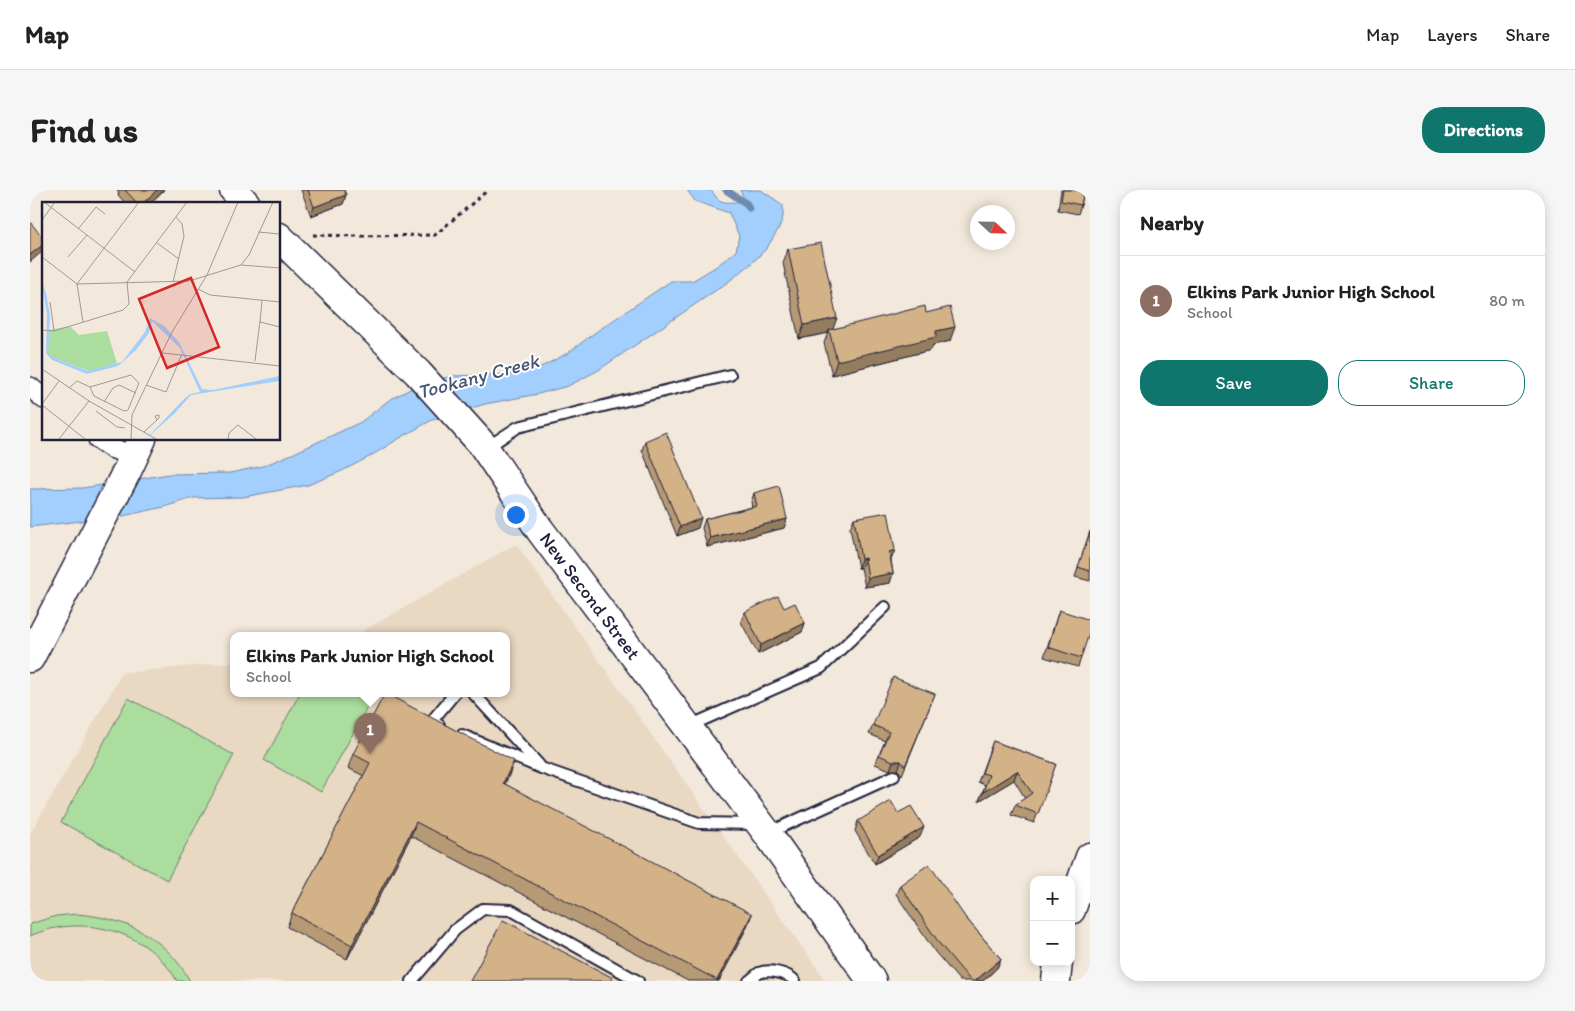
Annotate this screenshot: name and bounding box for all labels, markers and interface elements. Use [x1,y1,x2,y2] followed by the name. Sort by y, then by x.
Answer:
[25,20,69,49] text: Map
[1366,24,1399,46] text: Map
[1427,24,1477,46] text: Layers
[1505,24,1550,46] text: Share
[1422,107,1545,153] button: Directions
[30,109,138,151] text: Find us
[42,202,280,440] inset map
[970,205,1015,250] north arrow
[1140,210,1204,235] text: Nearby
[1187,280,1435,303] text: Elkins Park Junior High School
[1152,291,1160,310] text: 1
[1489,291,1525,310] text: 80 m
[1187,303,1233,322] text: School
[415,348,543,404] water label: Tookany Creek
[1140,360,1328,406] button: Save
[1338,360,1525,406] button: Share
[503,502,529,528] your location
[535,528,645,664] street label: New Second Street
[230,632,510,697] popup
[246,644,494,667] text: Elkins Park Junior High School
[246,667,292,686] text: School
[354,713,386,754] pin: 1
[1030,876,1075,966] map controls
[1030,876,1075,921] button: +
[1030,921,1075,966] button: −

